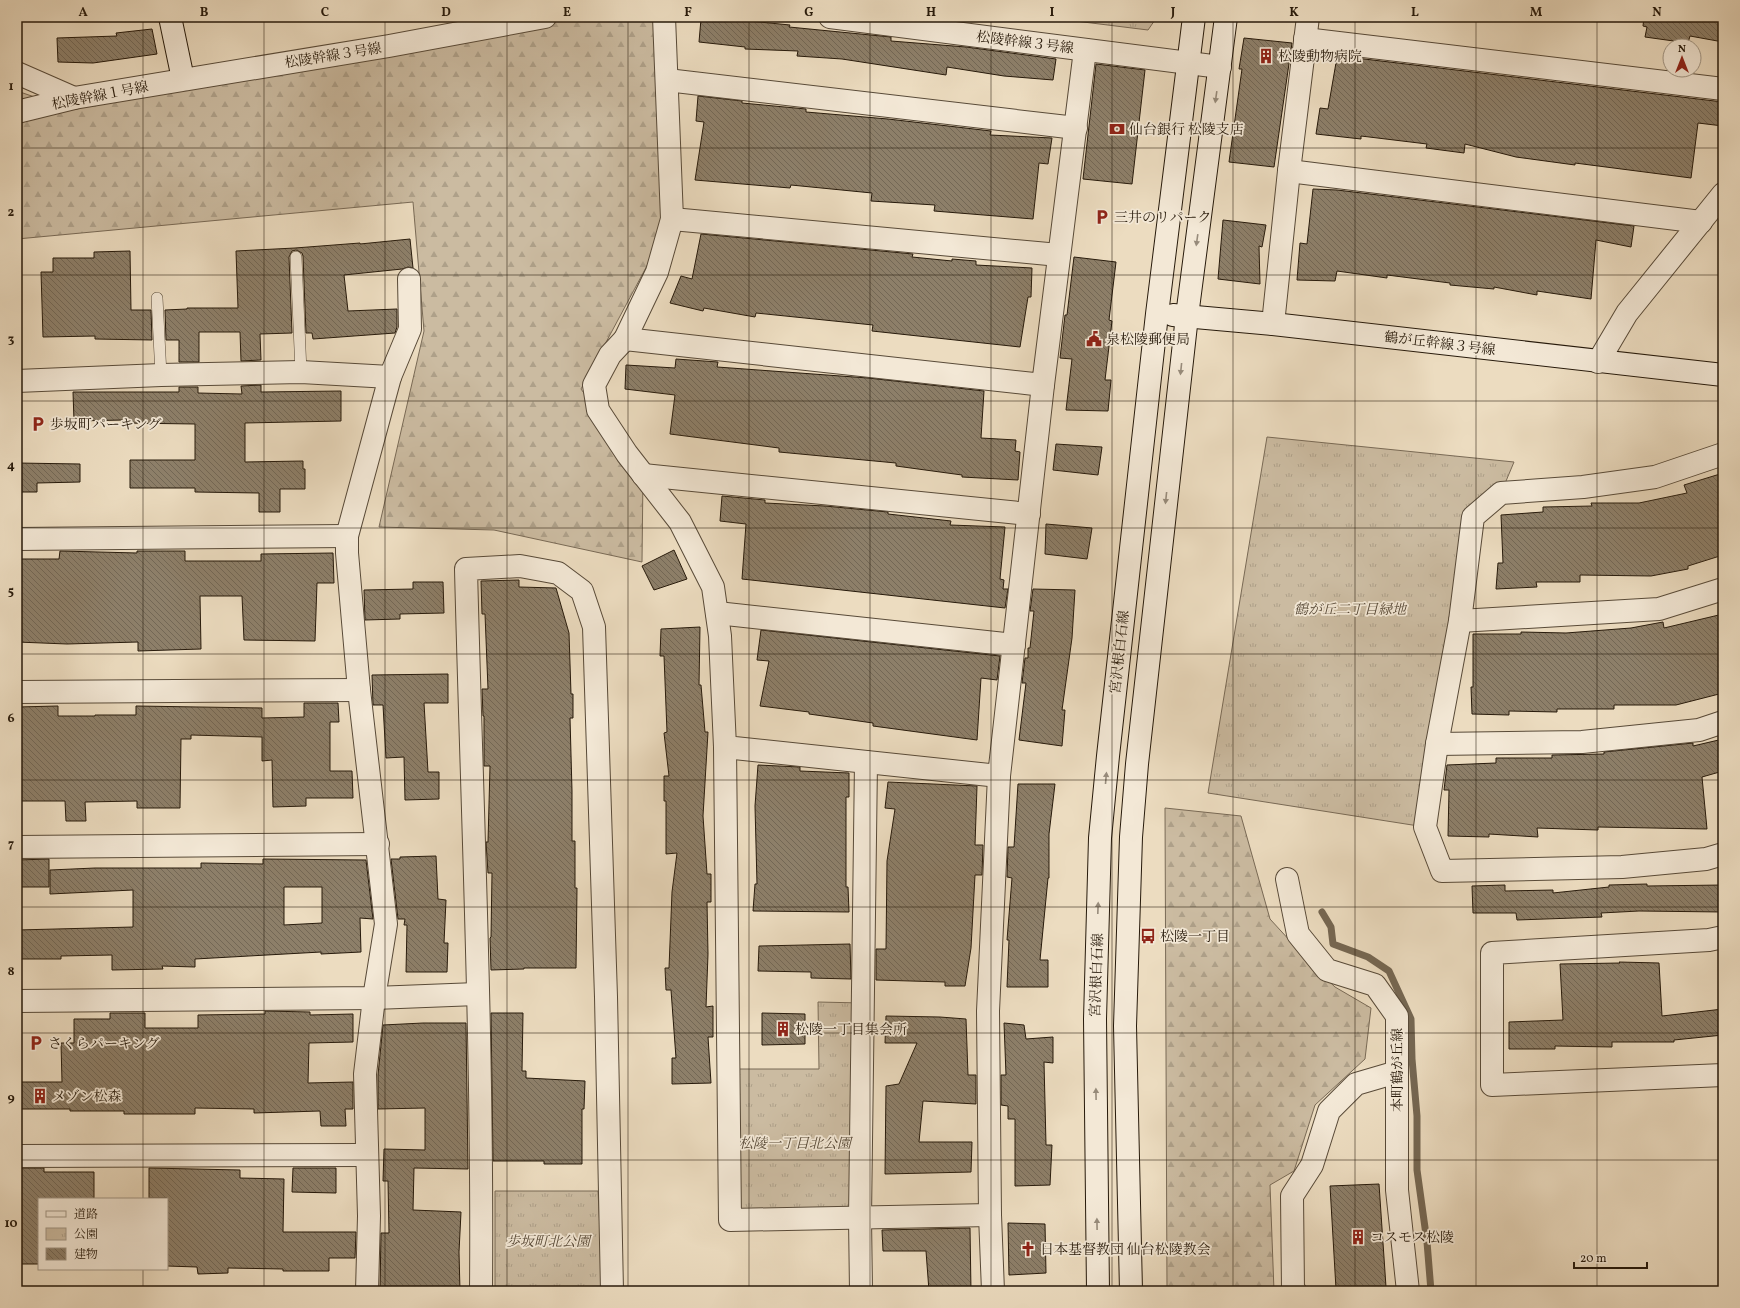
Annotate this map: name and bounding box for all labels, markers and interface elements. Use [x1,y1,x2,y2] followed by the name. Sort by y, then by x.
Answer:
[78,4,88,22] text: A
[200,4,209,22] text: B
[321,4,329,22] text: C
[441,4,451,22] text: D
[563,4,571,22] text: E
[684,4,692,22] text: F
[804,4,814,22] text: G
[926,4,936,22] text: H
[1050,4,1055,22] text: I
[1170,4,1176,22] text: J
[1289,4,1299,22] text: K
[1411,4,1419,22] text: L
[1530,4,1543,22] text: M
[1652,4,1662,22] text: N
[975,28,1075,59] street label: 松陵幹線３号線
[1662,38,1702,78] north arrow
[283,39,383,74] street label: 松陵幹線３号線
[1678,42,1686,57] text: N
[1257,47,1275,65] building icon: 松陵動物病院
[1278,48,1362,67] place label: 松陵動物病院
[8,78,14,96] text: 1
[50,78,150,115] street label: 松陵幹線１号線
[1213,91,1219,103] one-way arrow
[1108,120,1126,138] bank icon: 仙台銀行 松陵支店
[1129,121,1244,140] place label: 仙台銀行 松陵支店
[8,204,15,222] text: 2
[1093,208,1111,226] parking icon: 三井のリパーク
[1114,209,1212,228] place label: 三井のリパーク
[1194,234,1200,246] one-way arrow
[1383,328,1497,361] street label: 鶴が丘幹線３号線
[1085,330,1103,348] public building icon: 泉松陵郵便局
[8,331,15,349] text: 3
[1106,331,1190,350] place label: 泉松陵郵便局
[1177,363,1184,375] one-way arrow
[29,415,47,433] parking icon: 歩坂町パーキング
[50,416,162,435] place label: 歩坂町パーキング
[7,457,15,475] text: 4
[1163,492,1169,504] one-way arrow
[8,583,14,601] text: 5
[1294,601,1408,620] park label: 鶴が丘二丁目緑地
[1107,609,1134,695] street label: 宮沢根白石線
[7,710,15,728] text: 6
[1102,772,1109,784] one-way arrow
[8,836,14,854] text: 7
[1095,901,1101,914] one-way arrow
[1139,927,1157,945] bus stop icon: 松陵一丁目
[1160,928,1230,947] place label: 松陵一丁目
[1087,933,1108,1017] street label: 宮沢根白石線
[7,963,15,981] text: 8
[774,1020,792,1038] building icon: 松陵一丁目集会所
[795,1021,907,1040] place label: 松陵一丁目集会所
[1389,1028,1408,1112] street label: 本町鶴が丘線
[27,1034,45,1052] parking icon: さくらパーキング
[48,1035,160,1054] place label: さくらパーキング
[31,1087,49,1105] building icon: メゾン松森
[1093,1087,1099,1100] one-way arrow
[52,1088,122,1107] place label: メゾン松森
[7,1089,15,1107] text: 9
[739,1135,853,1154] park label: 松陵一丁目北公園
[38,1198,168,1270] legend
[74,1207,98,1223] text: 道路
[4,1215,18,1233] text: 10
[1094,1217,1100,1230] one-way arrow
[74,1227,98,1243] text: 公園
[1349,1228,1367,1246] building icon: コスモス松陵
[1370,1229,1454,1248] place label: コスモス松陵
[506,1233,592,1252] park label: 歩坂町北公園
[1019,1240,1037,1258] church icon: 日本基督教団 仙台松陵教会
[1040,1241,1211,1260] place label: 日本基督教団 仙台松陵教会
[1574,1244,1647,1270] scale bar
[74,1247,98,1263] text: 建物
[1580,1251,1607,1267] text: 20 m

